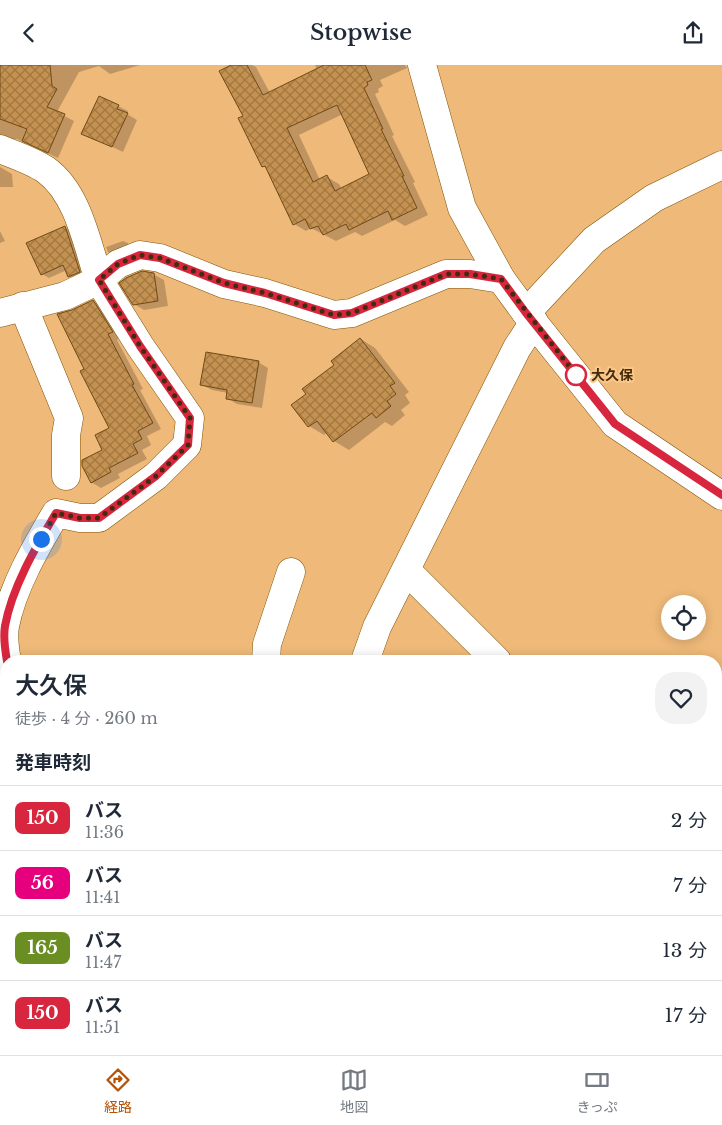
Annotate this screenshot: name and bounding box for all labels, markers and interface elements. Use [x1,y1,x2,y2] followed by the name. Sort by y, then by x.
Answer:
[15,19,43,47] icon: back
[310,19,412,46] text: Stopwise
[679,19,707,47] icon: share
[565,364,587,386] marker: 大久保
[591,366,633,384] place label: 大久保
[29,527,54,552] your location
[661,595,706,640] map controls
[661,595,706,640] button: locate
[15,671,87,700] text: 大久保
[655,672,707,724] button: heart
[15,708,158,728] text: 徒歩 · 4 分 · 260 m
[15,751,91,774] text: 発車時刻
[85,799,123,822] text: バス
[26,807,59,829] text: 150
[671,809,707,832] text: 2 分
[85,822,124,842] text: 11:36
[85,864,123,887] text: バス
[31,872,54,894] text: 56
[673,874,707,897] text: 7 分
[85,887,120,907] text: 11:41
[85,929,123,952] text: バス
[27,937,58,959] text: 165
[662,939,707,962] text: 13 分
[85,952,121,972] text: 11:47
[85,994,123,1017] text: バス
[26,1002,59,1024] text: 150
[665,1004,707,1027] text: 17 分
[85,1017,120,1037] text: 11:51
[104,1066,132,1116] tab: 経路
[340,1066,368,1116] tab: 地図
[576,1066,618,1116] tab: きっぷ

